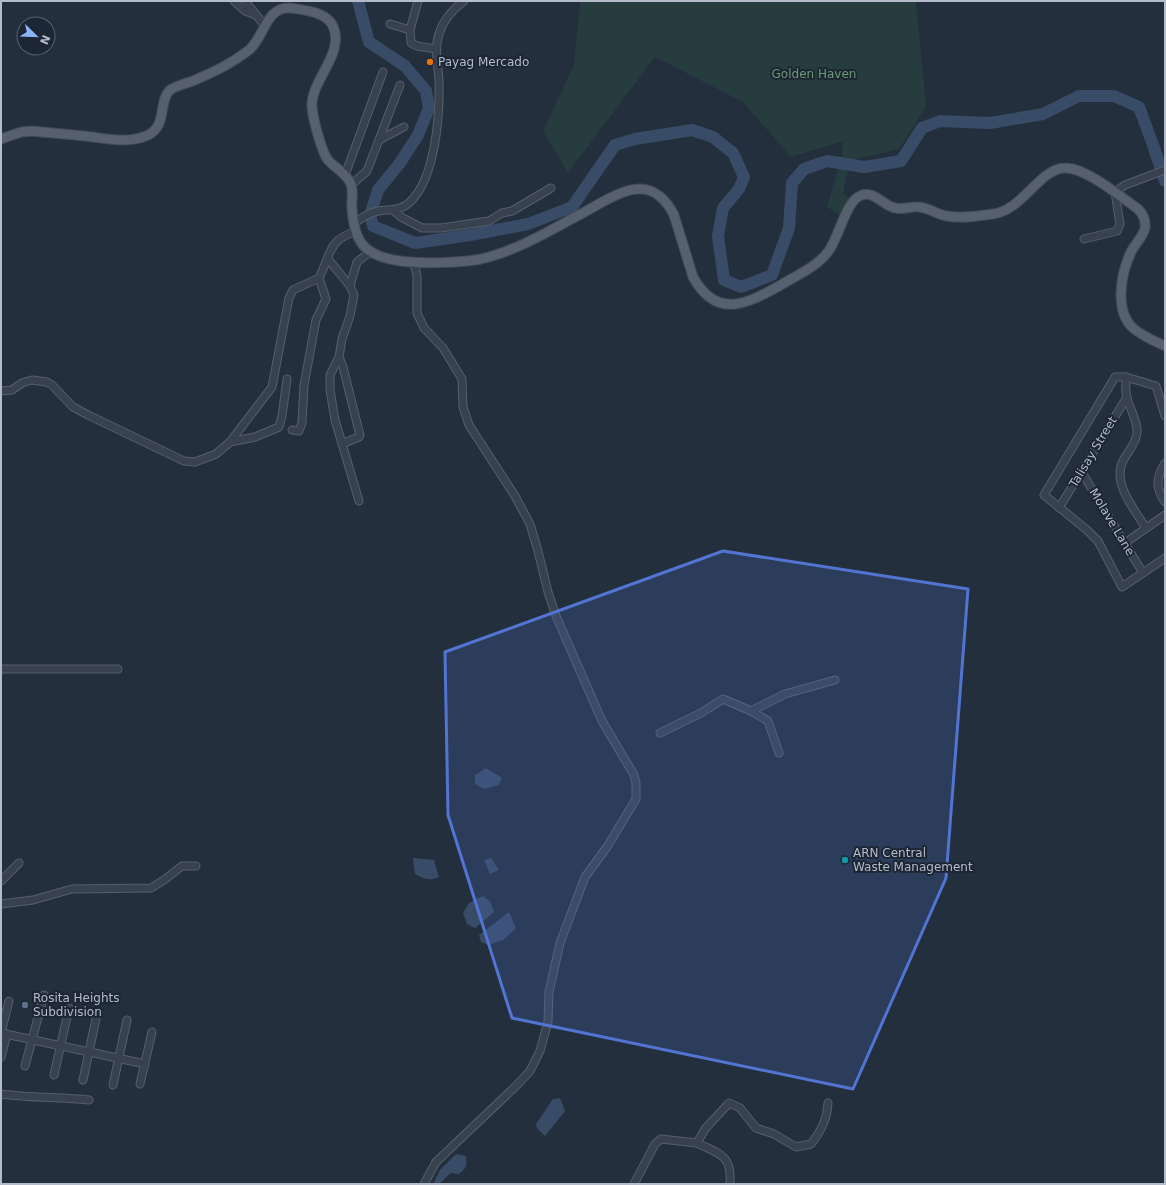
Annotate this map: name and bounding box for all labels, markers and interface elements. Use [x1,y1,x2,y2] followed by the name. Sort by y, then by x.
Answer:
[16,16,56,56] north arrow
[37,33,53,46] text: N
[438,55,529,69] place label: Payag Mercado
[425,57,435,67] marker: Payag Mercado
[772,67,856,81] park label: Golden Haven
[1066,414,1120,491] street label: Talisay Street
[1087,486,1137,558] street label: Molave Lane
[853,846,973,874] place label: ARN Central Waste Management
[840,855,850,865] marker: ARN Central Waste Management
[33,991,120,1019] place label: Rosita Heights Subdivision
[20,1000,30,1010] marker: Rosita Heights Subdivision

